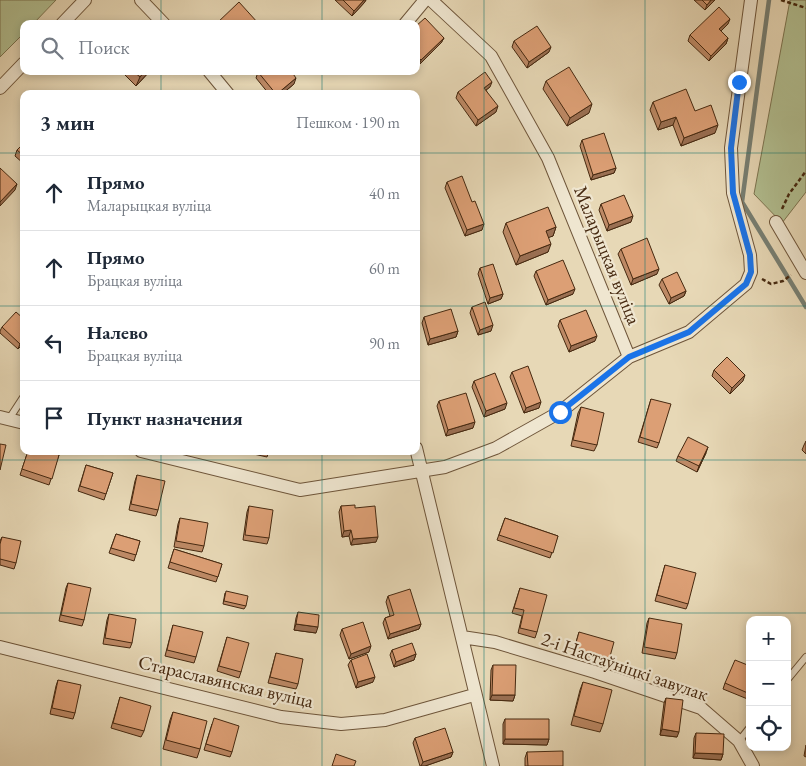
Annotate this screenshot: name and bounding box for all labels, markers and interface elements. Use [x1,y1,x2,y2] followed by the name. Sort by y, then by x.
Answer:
[20,20,420,75] search box
[38,34,66,62] icon: search
[78,35,130,60] text: Поиск
[728,71,751,94] route end
[40,109,95,136] text: 3 мин
[296,112,400,133] text: Пешком · 190 m
[87,170,145,195] text: Прямо
[40,179,68,207] icon: ahead
[568,182,647,329] street label: Маларыцкая вуліца
[369,183,400,204] text: 40 m
[87,195,211,216] text: Маларыцкая вуліца
[87,245,145,270] text: Прямо
[40,254,68,282] icon: ahead
[369,258,400,279] text: 60 m
[87,270,183,291] text: Брацкая вуліца
[87,320,148,345] text: Налево
[40,329,68,357] icon: left
[369,333,400,354] text: 90 m
[87,345,183,366] text: Брацкая вуліца
[549,401,572,424] route start
[40,404,68,432] icon: arrive
[87,406,243,431] text: Пункт назначения
[746,616,791,751] map controls
[746,616,791,661] button: +
[538,626,712,707] street label: 2-і Настаўніцкі завулак
[136,649,316,714] street label: Стараславянская вуліца
[746,661,791,706] button: −
[746,706,791,751] button: locate

